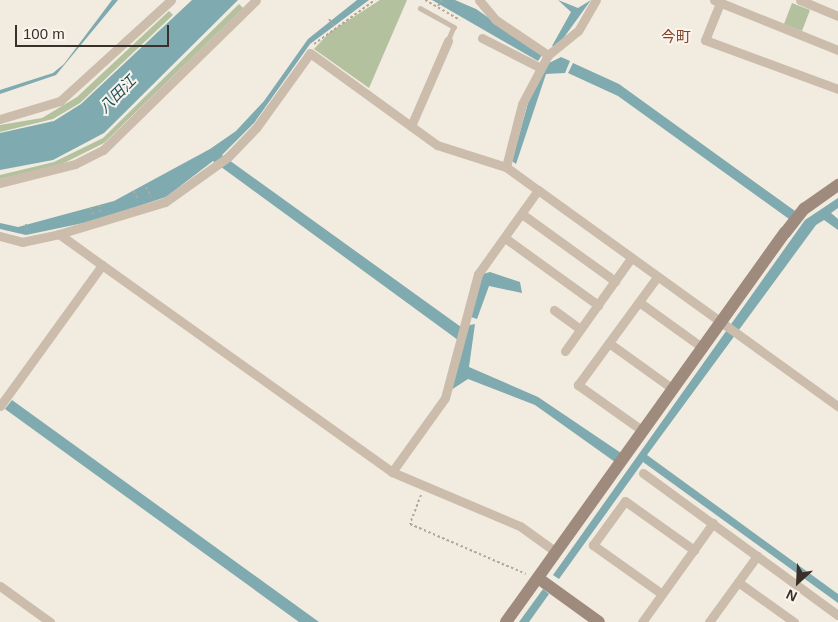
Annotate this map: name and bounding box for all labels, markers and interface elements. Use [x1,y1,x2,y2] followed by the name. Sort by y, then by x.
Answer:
[18,15,171,47] scale bar
[23,25,65,42] text: 100 m
[661,28,691,46] district label: 今町
[95,72,139,116] water label: 八田江
[773,557,823,607] north arrow
[784,586,800,605] text: N

